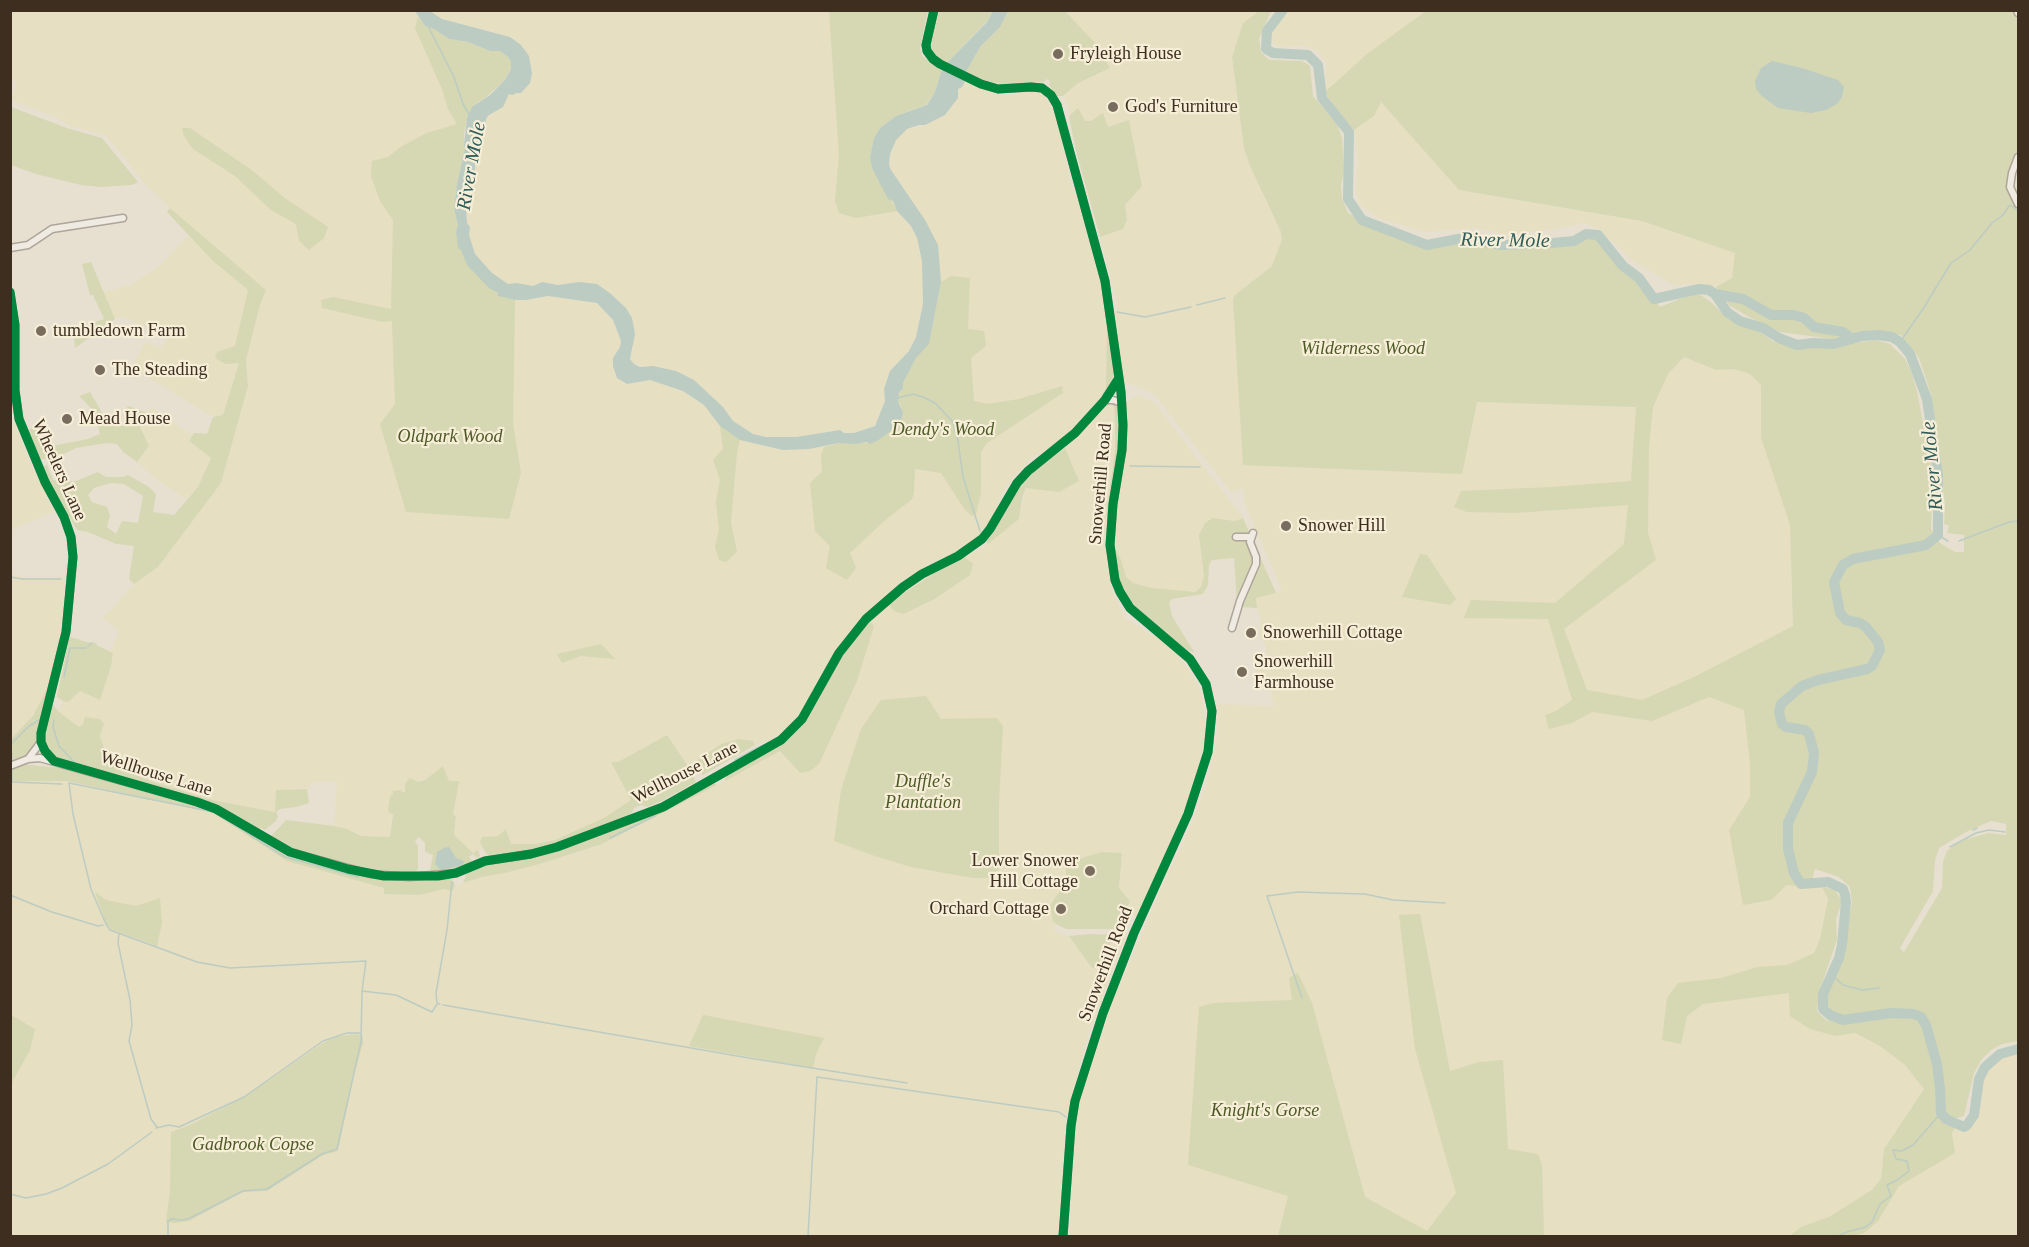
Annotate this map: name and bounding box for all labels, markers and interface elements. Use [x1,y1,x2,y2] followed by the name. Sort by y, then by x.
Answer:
[1070,43,1181,65] place label: Fryleigh House
[1051,47,1065,61] marker: Fryleigh House
[1125,96,1238,118] place label: God's Furniture
[1106,100,1120,114] marker: God's Furniture
[452,120,492,212] water label: River Mole
[1460,228,1550,254] water label: River Mole
[53,320,185,342] place label: tumbledown Farm
[34,324,48,338] marker: tumbledown Farm
[1301,338,1425,360] park label: Wilderness Wood
[112,359,207,381] place label: The Steading
[93,363,107,377] marker: The Steading
[79,408,170,430] place label: Mead House
[60,412,74,426] marker: Mead House
[27,416,91,524] street label: Wheelers Lane
[892,419,994,441] park label: Dendy's Wood
[1917,420,1949,512] water label: River Mole
[1085,423,1117,545] street label: Snowerhill Road
[398,426,502,448] park label: Oldpark Wood
[1298,515,1385,537] place label: Snower Hill
[1279,519,1293,533] marker: Snower Hill
[1263,622,1402,644] place label: Snowerhill Cottage
[1244,626,1258,640] marker: Snowerhill Cottage
[1254,651,1334,694] place label: Snowerhill Farmhouse
[1235,665,1249,679] marker: Snowerhill Farmhouse
[628,737,742,809] street label: Wellhouse Lane
[97,747,215,801] street label: Wellhouse Lane
[885,771,961,814] park label: Duffle's Plantation
[972,850,1078,892] place label: Lower Snower Hill Cottage
[1083,864,1097,878] marker: Lower Snower Hill Cottage
[930,898,1049,920] place label: Orchard Cottage
[1054,902,1068,916] marker: Orchard Cottage
[1074,903,1138,1025] street label: Snowerhill Road
[1211,1100,1319,1122] park label: Knight's Gorse
[192,1134,314,1156] park label: Gadbrook Copse

